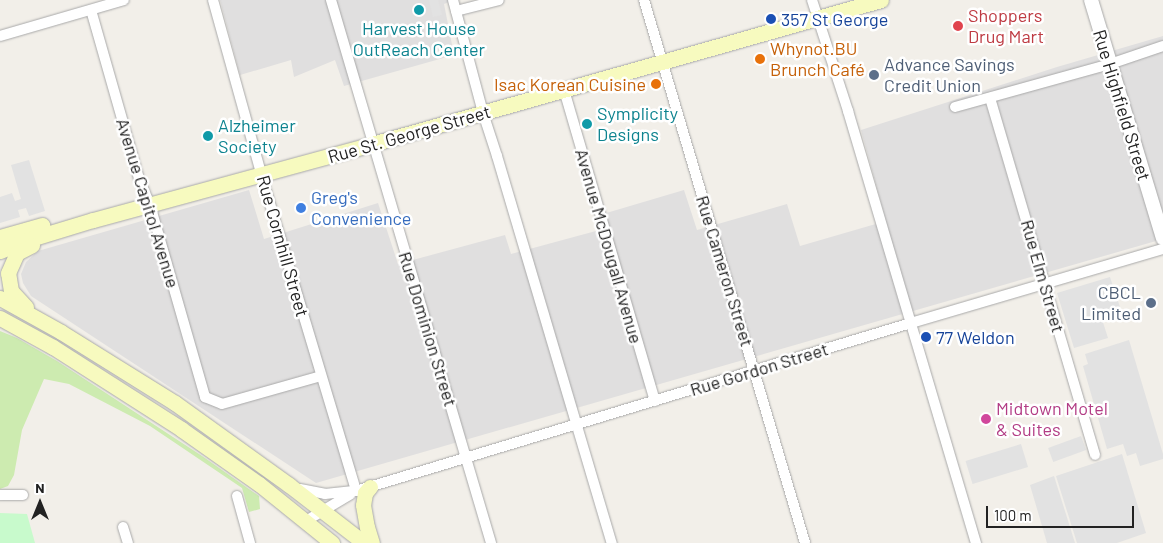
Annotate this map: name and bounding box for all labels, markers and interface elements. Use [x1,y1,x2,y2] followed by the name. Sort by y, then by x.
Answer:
[413,4,425,16] marker: Harvest House OutReach Center
[968,5,1044,48] place label: Shoppers Drug Mart
[781,8,888,30] place label: 357 St George
[765,13,777,25] marker: 357 St George
[353,18,485,60] place label: Harvest House OutReach Center
[952,20,964,32] marker: Shoppers Drug Mart
[1089,27,1155,183] street label: Rue Highfield Street
[770,38,865,80] place label: Whynot.BU Brunch Café
[754,53,766,65] marker: Whynot.BU Brunch Café
[884,54,1015,96] place label: Advance Savings Credit Union
[868,69,880,81] marker: Advance Savings Credit Union
[494,73,646,95] place label: Isac Korean Cuisine
[650,78,662,90] marker: Isac Korean Cuisine
[325,100,493,168] street label: Rue St. George Street
[597,103,678,146] place label: Symplicity Designs
[218,115,296,158] place label: Alzheimer Society
[112,116,184,290] street label: Avenue Capitol Avenue
[581,118,593,130] marker: Symplicity Designs
[202,130,214,142] marker: Alzheimer Society
[571,146,647,346] street label: Avenue McDougall Avenue
[252,173,314,319] street label: Rue Cornhill Street
[311,187,411,230] place label: Greg's Convenience
[692,193,758,349] street label: Rue Cameron Street
[295,202,307,214] marker: Greg's Convenience
[1017,217,1069,335] street label: Rue Elm Street
[394,249,462,409] street label: Rue Dominion Street
[1081,282,1141,324] place label: CBCL Limited
[1145,297,1157,309] marker: CBCL Limited
[936,326,1015,348] place label: 77 Weldon
[920,331,932,343] marker: 77 Weldon
[687,338,831,400] street label: Rue Gordon Street
[996,398,1108,440] place label: Midtown Motel & Suites
[980,413,992,425] marker: Midtown Motel & Suites
[15,478,65,528] north arrow
[35,479,45,496] text: N
[988,496,1136,528] scale bar
[994,506,1032,524] text: 100 m

